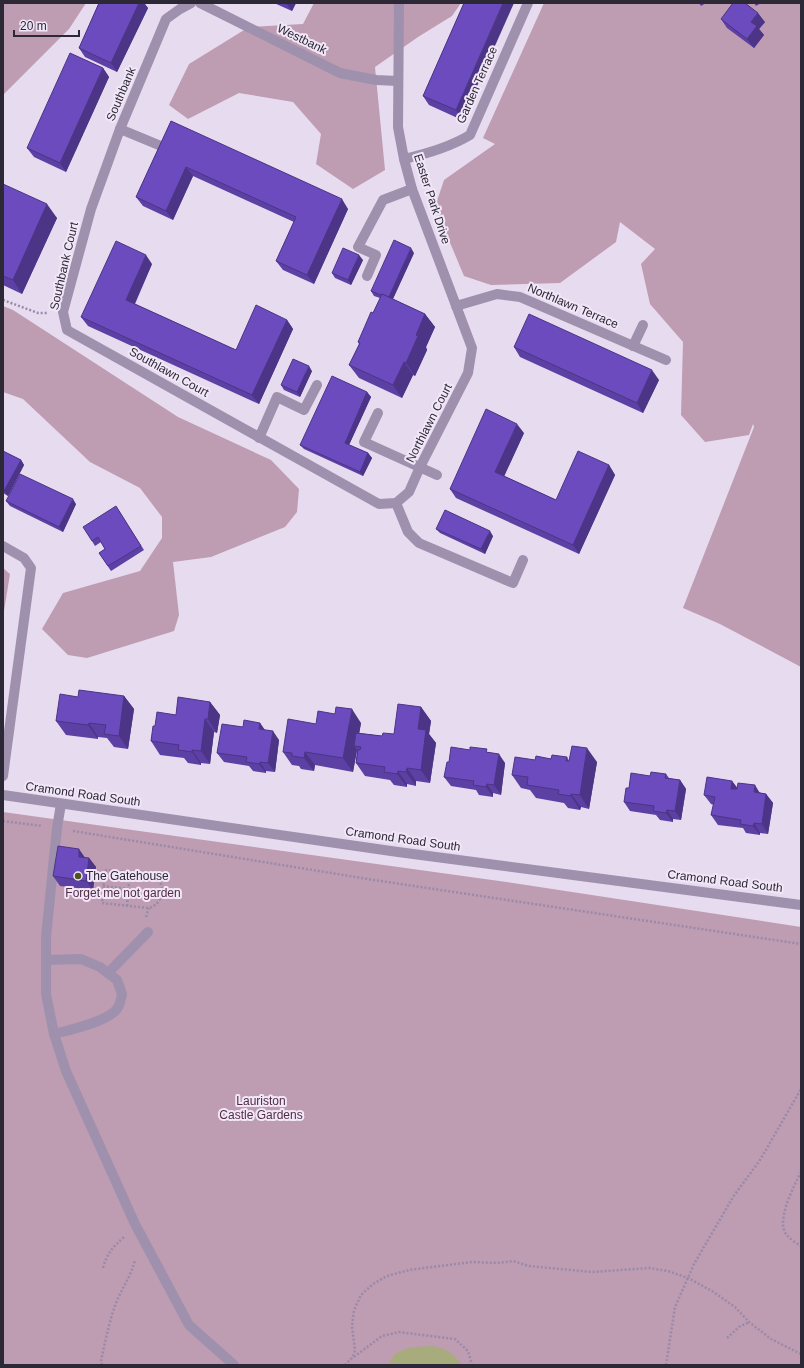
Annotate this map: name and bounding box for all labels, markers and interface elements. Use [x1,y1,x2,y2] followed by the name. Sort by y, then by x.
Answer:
[14,12,79,38] scale bar
[20,19,47,33] text: 20 m
[275,21,330,57] street label: Westbank
[454,44,500,126] street label: Garden Terrace
[103,64,139,123] street label: Southbank
[411,152,453,246] street label: Easter Park Drive
[47,220,81,311] street label: Southbank Court
[526,281,621,332] street label: Northlawn Terrace
[127,344,212,400] street label: Southlawn Court
[403,381,455,465] street label: Northlawn Court
[25,779,141,809] street label: Cramond Road South
[345,824,461,854] street label: Cramond Road South
[667,867,783,895] street label: Cramond Road South
[86,869,169,883] place label: The Gatehouse
[73,871,83,881] marker: The Gatehouse
[65,886,181,900] park label: Forget me not garden
[219,1094,303,1122] park label: Lauriston Castle Gardens

